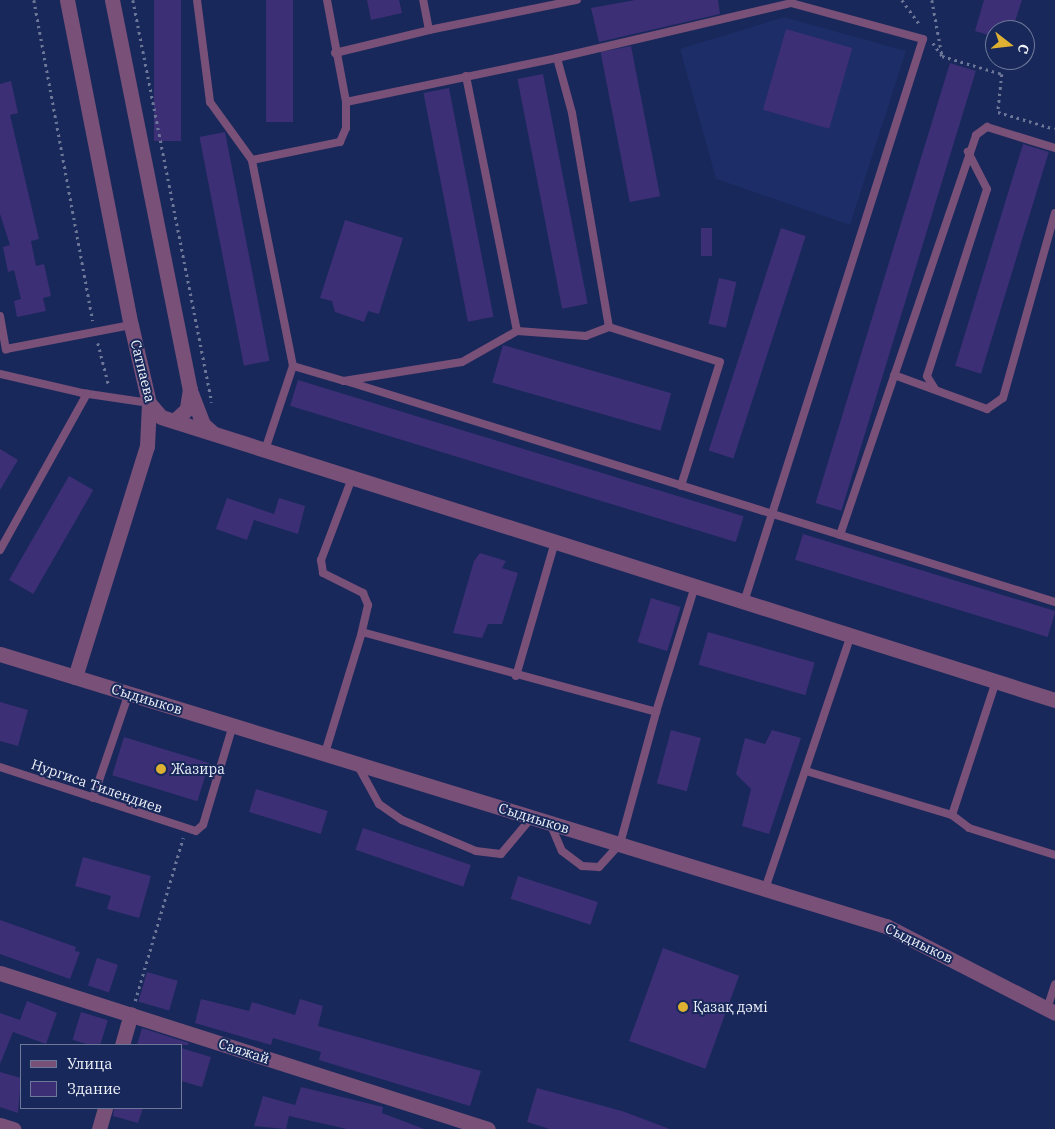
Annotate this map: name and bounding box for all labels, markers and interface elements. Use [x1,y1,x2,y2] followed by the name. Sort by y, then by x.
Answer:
[985,20,1035,70] north arrow
[1014,42,1033,56] text: С
[127,338,159,404] street label: Сатпаева
[110,680,184,718] street label: Сыдиыков
[29,756,165,816] street label: Нургиса Тилендиев
[171,761,225,777] place label: Жазира
[155,763,167,775] marker: Жазира
[497,799,571,837] street label: Сыдиыков
[882,919,956,967] street label: Сыдиыков
[693,999,768,1015] place label: Қазақ дәмі
[677,1001,689,1013] marker: Қазақ дәмі
[216,1035,272,1067] street label: Саяжай
[20,1044,182,1109] legend
[67,1054,112,1073] text: Улица
[67,1079,121,1098] text: Здание

